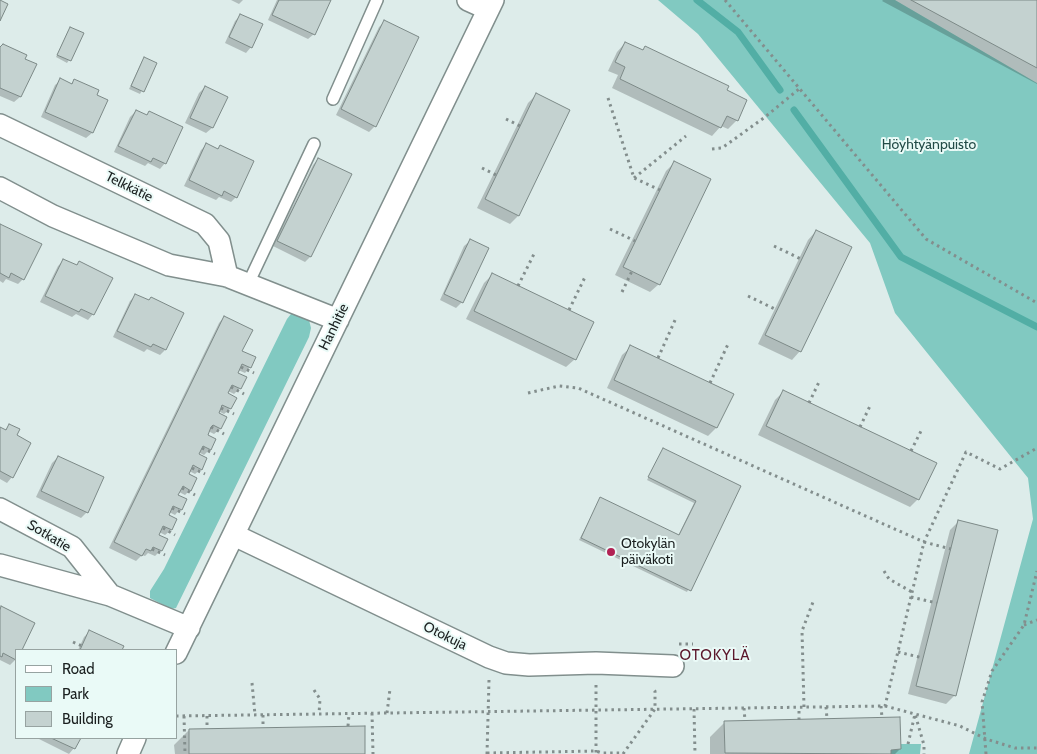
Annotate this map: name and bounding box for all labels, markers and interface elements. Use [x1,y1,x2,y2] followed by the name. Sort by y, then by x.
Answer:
[882,137,976,153] park label: Höyhtyänpuisto
[103,168,155,206] street label: Telkkätie
[316,301,352,353] street label: Hanhitie
[24,516,74,556] street label: Sotkatie
[621,536,675,568] place label: Otokylän päiväkoti
[605,546,617,558] marker: Otokylän päiväkoti
[420,618,470,654] street label: Otokuja
[679,647,751,665] district label: OTOKYLÄ
[15,649,178,739] legend
[62,660,95,678] text: Road
[62,685,89,703] text: Park
[62,710,113,728] text: Building

